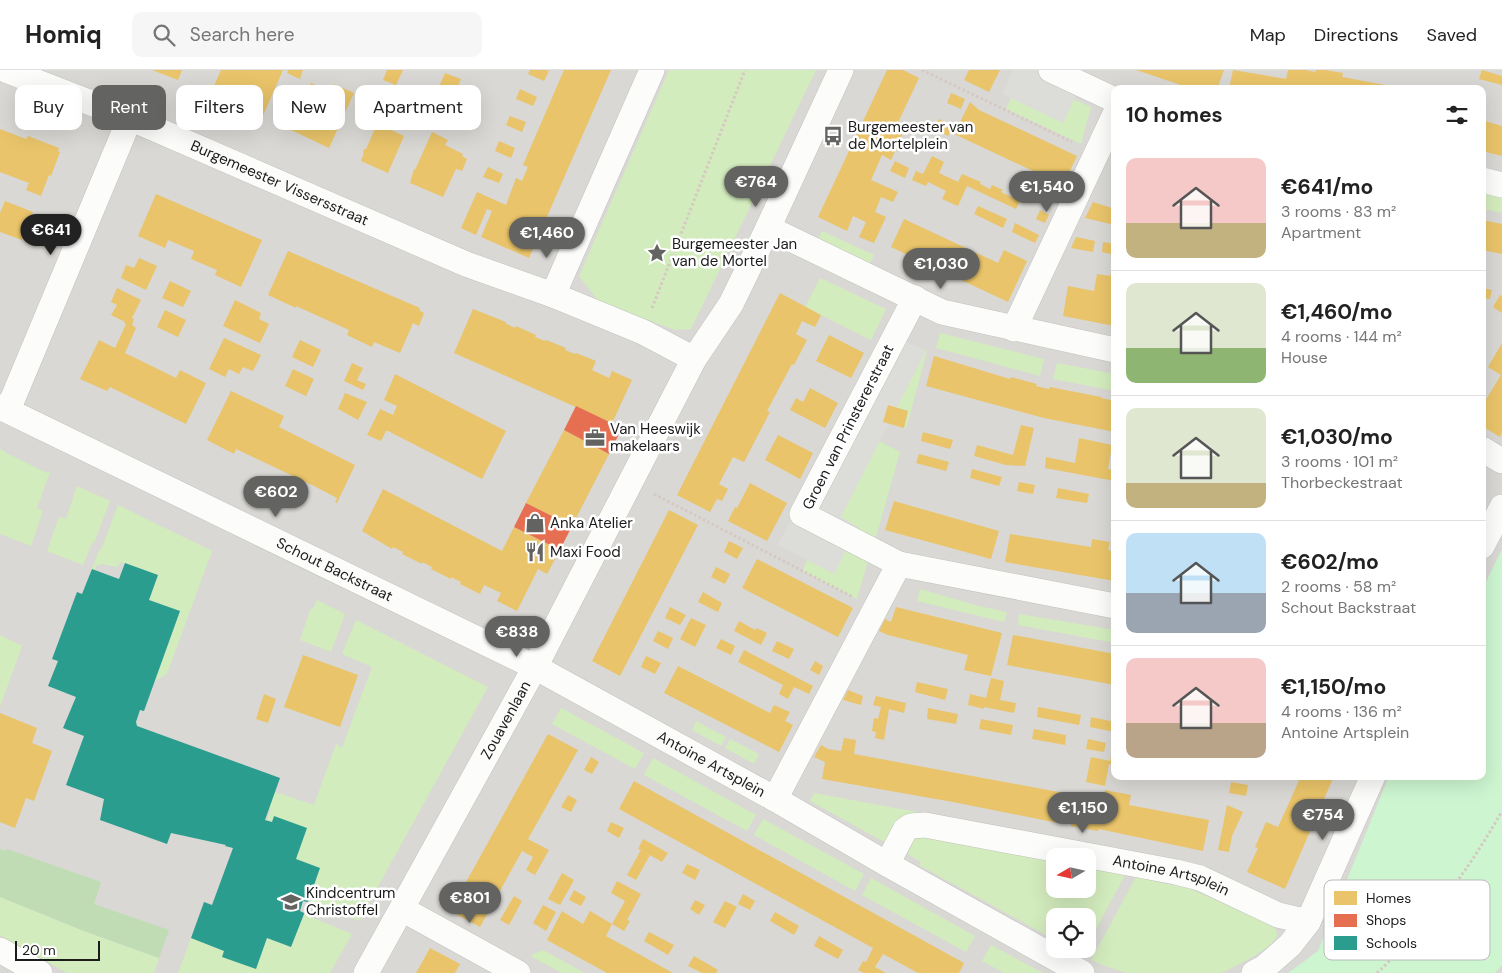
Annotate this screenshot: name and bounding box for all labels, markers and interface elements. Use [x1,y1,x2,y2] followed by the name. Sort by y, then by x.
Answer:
[132,12,482,57] search box
[25,19,102,50] text: Homiq
[150,21,178,49] icon: search
[190,22,295,47] text: Search here
[1250,23,1286,47] text: Map
[1314,23,1399,47] text: Directions
[1427,23,1477,47] text: Saved
[15,85,82,130] chip: Buy
[92,85,166,130] chip: Rent
[176,85,263,130] chip: Filters
[273,85,345,130] chip: New
[355,85,481,130] chip: Apartment
[1126,101,1223,129] text: 10 homes
[1443,101,1471,129] icon: filters
[848,117,973,154] place label: Burgemeester van de Mortelplein
[822,125,844,147] bus stop icon: Burgemeester van de Mortelplein
[187,136,372,230] street label: Burgemeester Vissersstraat
[726,166,786,208] pin: €764
[1006,170,1088,213] pin: €1,540
[735,171,777,192] text: €764
[1281,173,1373,201] text: €641/mo
[1020,176,1074,197] text: €1,540
[1166,178,1226,238] icon: home
[1281,201,1396,222] text: 3 rooms · 83 m²
[21,214,81,256] pin: €641
[506,216,588,259] pin: €1,460
[31,219,71,240] text: €641
[520,222,574,243] text: €1,460
[1281,222,1361,243] text: Apartment
[672,234,797,271] place label: Burgemeester Jan van de Mortel
[646,242,668,264] place icon: Burgemeester Jan van de Mortel
[900,248,982,290] pin: €1,030
[914,253,968,274] text: €1,030
[1281,298,1392,326] text: €1,460/mo
[1166,303,1226,363] icon: home
[1281,326,1402,347] text: 4 rooms · 144 m²
[798,341,898,513] street label: Groen van Prinstererstraat
[1281,347,1328,368] text: House
[610,419,701,456] place label: Van Heeswijk makelaars
[1281,423,1393,451] text: €1,030/mo
[584,427,606,449] office icon: Van Heeswijk makelaars
[1166,428,1226,488] icon: home
[1281,451,1398,472] text: 3 rooms · 101 m²
[1281,472,1403,493] text: Thorbeckestraat
[246,476,306,518] pin: €602
[254,481,298,502] text: €602
[524,512,546,534] shop icon: Anka Atelier
[550,513,633,533] place label: Anka Atelier
[273,533,396,606] street label: Schout Backstraat
[524,541,546,563] restaurant icon: Maxi Food
[550,542,621,562] place label: Maxi Food
[1281,548,1379,576] text: €602/mo
[1166,553,1226,613] icon: home
[1281,576,1396,597] text: 2 rooms · 58 m²
[1281,597,1416,618] text: Schout Backstraat
[487,616,547,658] pin: €838
[496,621,538,642] text: €838
[1281,673,1386,701] text: €1,150/mo
[476,677,535,763] street label: Zouavenlaan
[1166,678,1226,738] icon: home
[1281,701,1402,722] text: 4 rooms · 136 m²
[1281,722,1409,743] text: Antoine Artsplein
[654,726,769,802] street label: Antoine Artsplein
[1042,792,1124,834] pin: €1,150
[1058,797,1108,818] text: €1,150
[1293,798,1353,841] pin: €754
[1302,804,1344,825] text: €754
[1046,848,1096,898] north arrow
[1046,848,1096,958] map controls
[1111,850,1233,900] street label: Antoine Artsplein
[1324,880,1490,960] legend
[440,882,500,924] pin: €801
[306,883,395,920] place label: Kindcentrum Christoffel
[450,887,490,908] text: €801
[1366,889,1411,907] text: Homes
[280,891,302,913] school or university icon: Kindcentrum Christoffel
[1046,908,1096,958] button: locate
[1366,911,1406,929] text: Shops
[1366,934,1417,952] text: Schools
[15,938,100,961] scale bar
[22,941,56,959] text: 20 m

